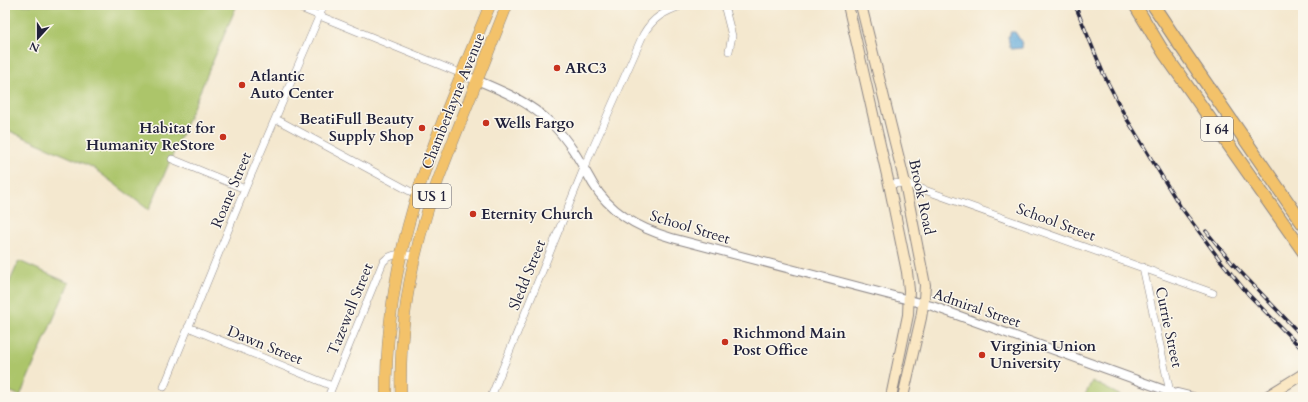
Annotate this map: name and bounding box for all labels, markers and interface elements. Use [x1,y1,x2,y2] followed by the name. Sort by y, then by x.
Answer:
[18,18,58,58] north arrow
[416,30,490,172] street label: Chamberlayne Avenue
[27,38,42,56] text: N
[565,58,607,78] place label: ARC3
[552,63,562,73] marker: ARC3
[250,66,335,103] place label: Atlantic Auto Center
[237,80,247,90] marker: Atlantic Auto Center
[300,109,414,146] place label: BeatiFull Beauty Supply Shop
[493,113,574,133] place label: Wells Fargo
[1201,117,1233,141] road number: I 64
[86,118,216,155] place label: Habitat for Humanity ReStore
[481,118,491,128] marker: Wells Fargo
[417,123,427,133] marker: BeatiFull Beauty Supply Shop
[218,132,228,142] marker: Habitat for Humanity ReStore
[206,149,256,231] street label: Roane Street
[904,157,940,237] street label: Brook Road
[413,184,451,208] road number: US 1
[1014,198,1099,246] street label: School Street
[481,204,594,224] place label: Eternity Church
[648,205,733,249] street label: School Street
[468,209,478,219] marker: Eternity Church
[504,237,550,313] street label: Sledd Street
[322,260,378,358] street label: Tazewell Street
[931,284,1024,332] street label: Admiral Street
[1151,285,1187,369] street label: Currie Street
[224,321,306,369] street label: Dawn Street
[733,323,846,360] place label: Richmond Main Post Office
[990,336,1096,373] place label: Virginia Union University
[720,337,730,347] marker: Richmond Main Post Office
[977,350,987,360] marker: Virginia Union University

